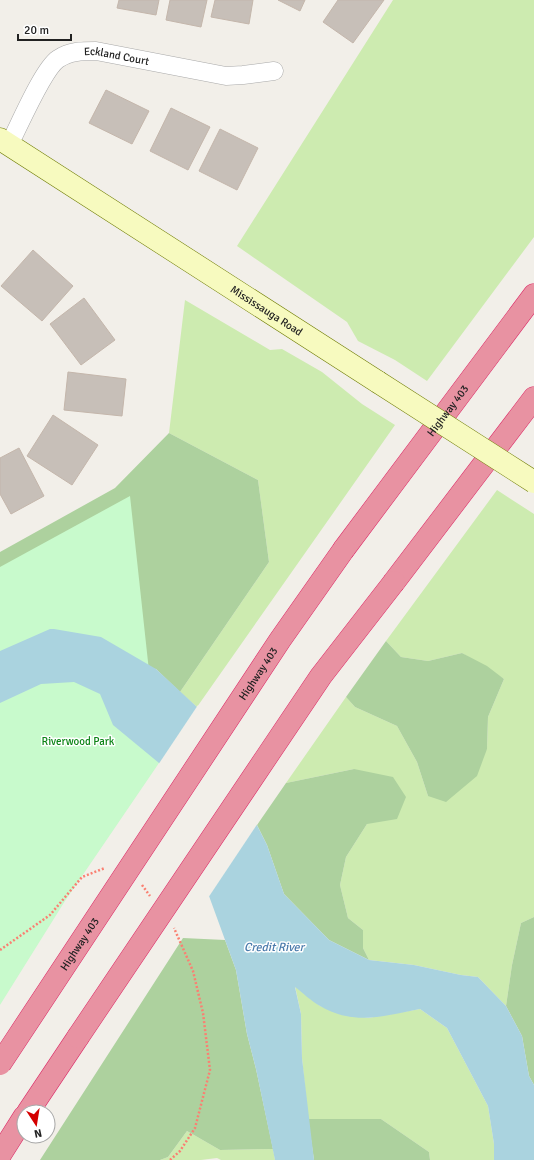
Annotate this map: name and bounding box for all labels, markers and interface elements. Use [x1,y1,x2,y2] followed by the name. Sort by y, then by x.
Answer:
[18,16,71,42] scale bar
[24,23,49,38] text: 20 m
[84,44,151,68] street label: Eckland Court
[228,282,305,338] street label: Mississauga Road
[424,382,471,439] street label: Highway 403
[236,644,280,702] street label: Highway 403
[42,735,115,748] park label: Riverwood Park
[57,915,102,973] street label: Highway 403
[244,940,306,955] water label: Credit River
[16,1104,56,1144] north arrow
[33,1126,43,1140] text: N

